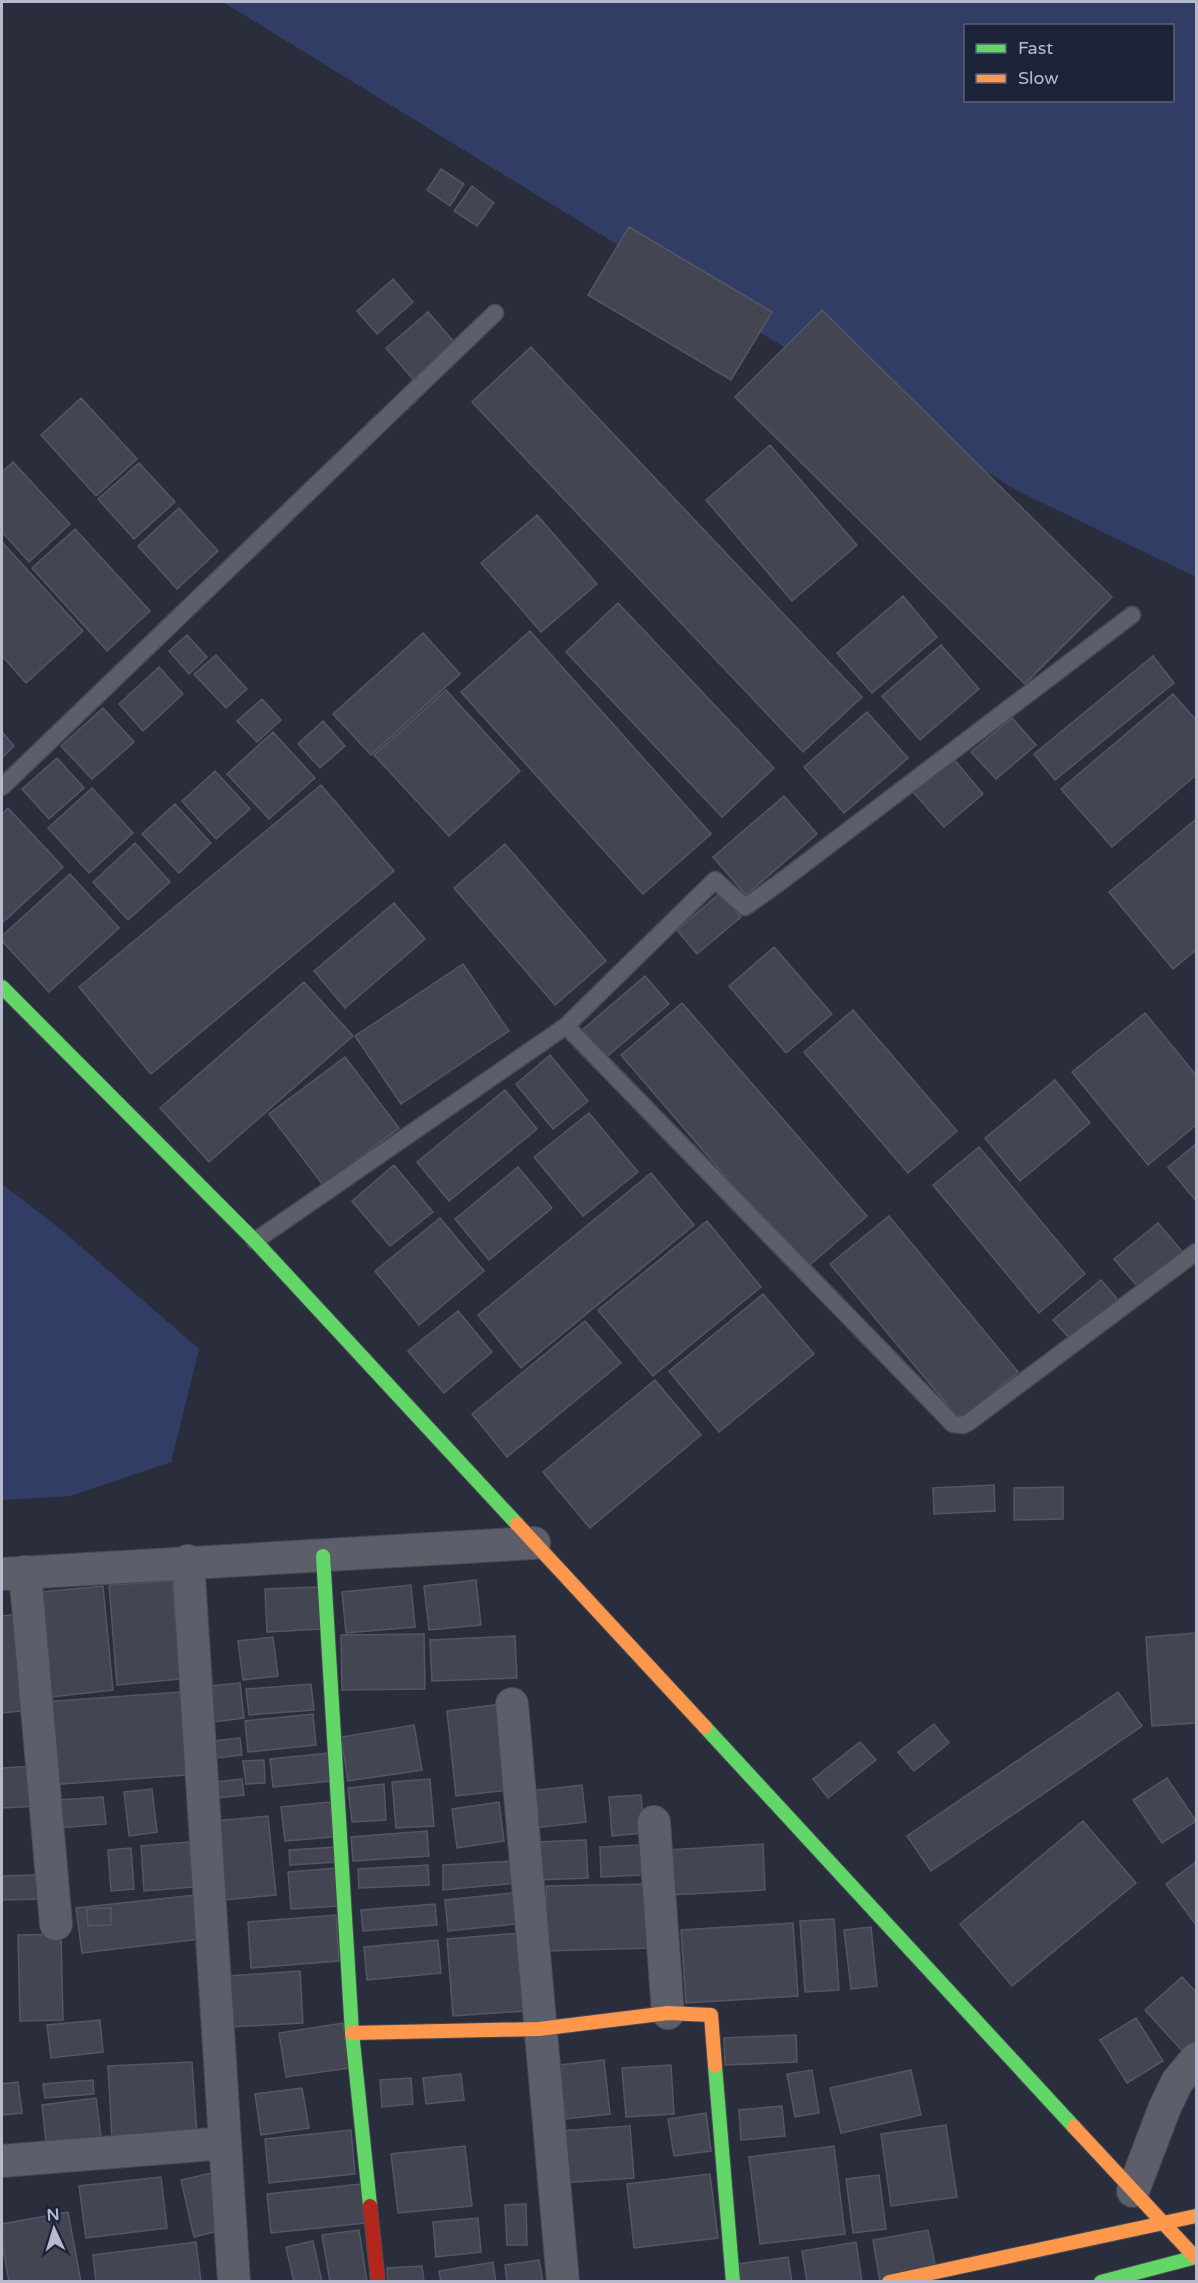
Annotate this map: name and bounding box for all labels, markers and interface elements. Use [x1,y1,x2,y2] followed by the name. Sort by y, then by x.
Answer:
[964,24,1174,102] legend
[1018,37,1053,59] text: Fast
[1018,67,1059,89] text: Slow
[24,2199,84,2259] north arrow
[46,2205,60,2225] text: N

